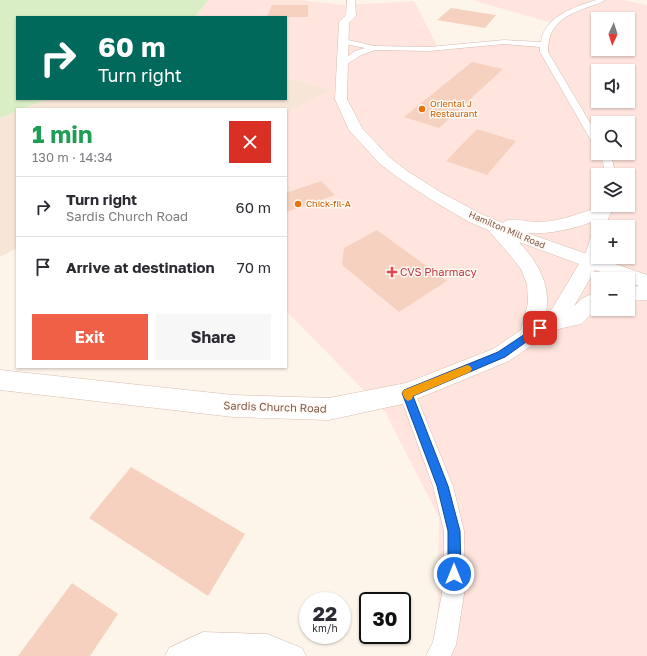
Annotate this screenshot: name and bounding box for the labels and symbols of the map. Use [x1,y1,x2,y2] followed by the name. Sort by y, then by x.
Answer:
[591,12,635,56] north arrow
[430,98,478,119] place label: Oriental J Restaurant
[417,104,427,114] marker: Oriental J Restaurant
[306,198,351,209] place label: Chick-fil-A
[293,199,303,209] marker: Chick-fil-A
[467,208,547,251] street label: Hamilton Mill Road
[400,265,477,278] place label: CVS Pharmacy
[387,267,397,277] marker: CVS Pharmacy
[523,311,557,345] pin
[223,398,327,415] street label: Sardis Church Road
[433,553,475,595] position arrow
[359,592,411,644] speed limit sign: 30

